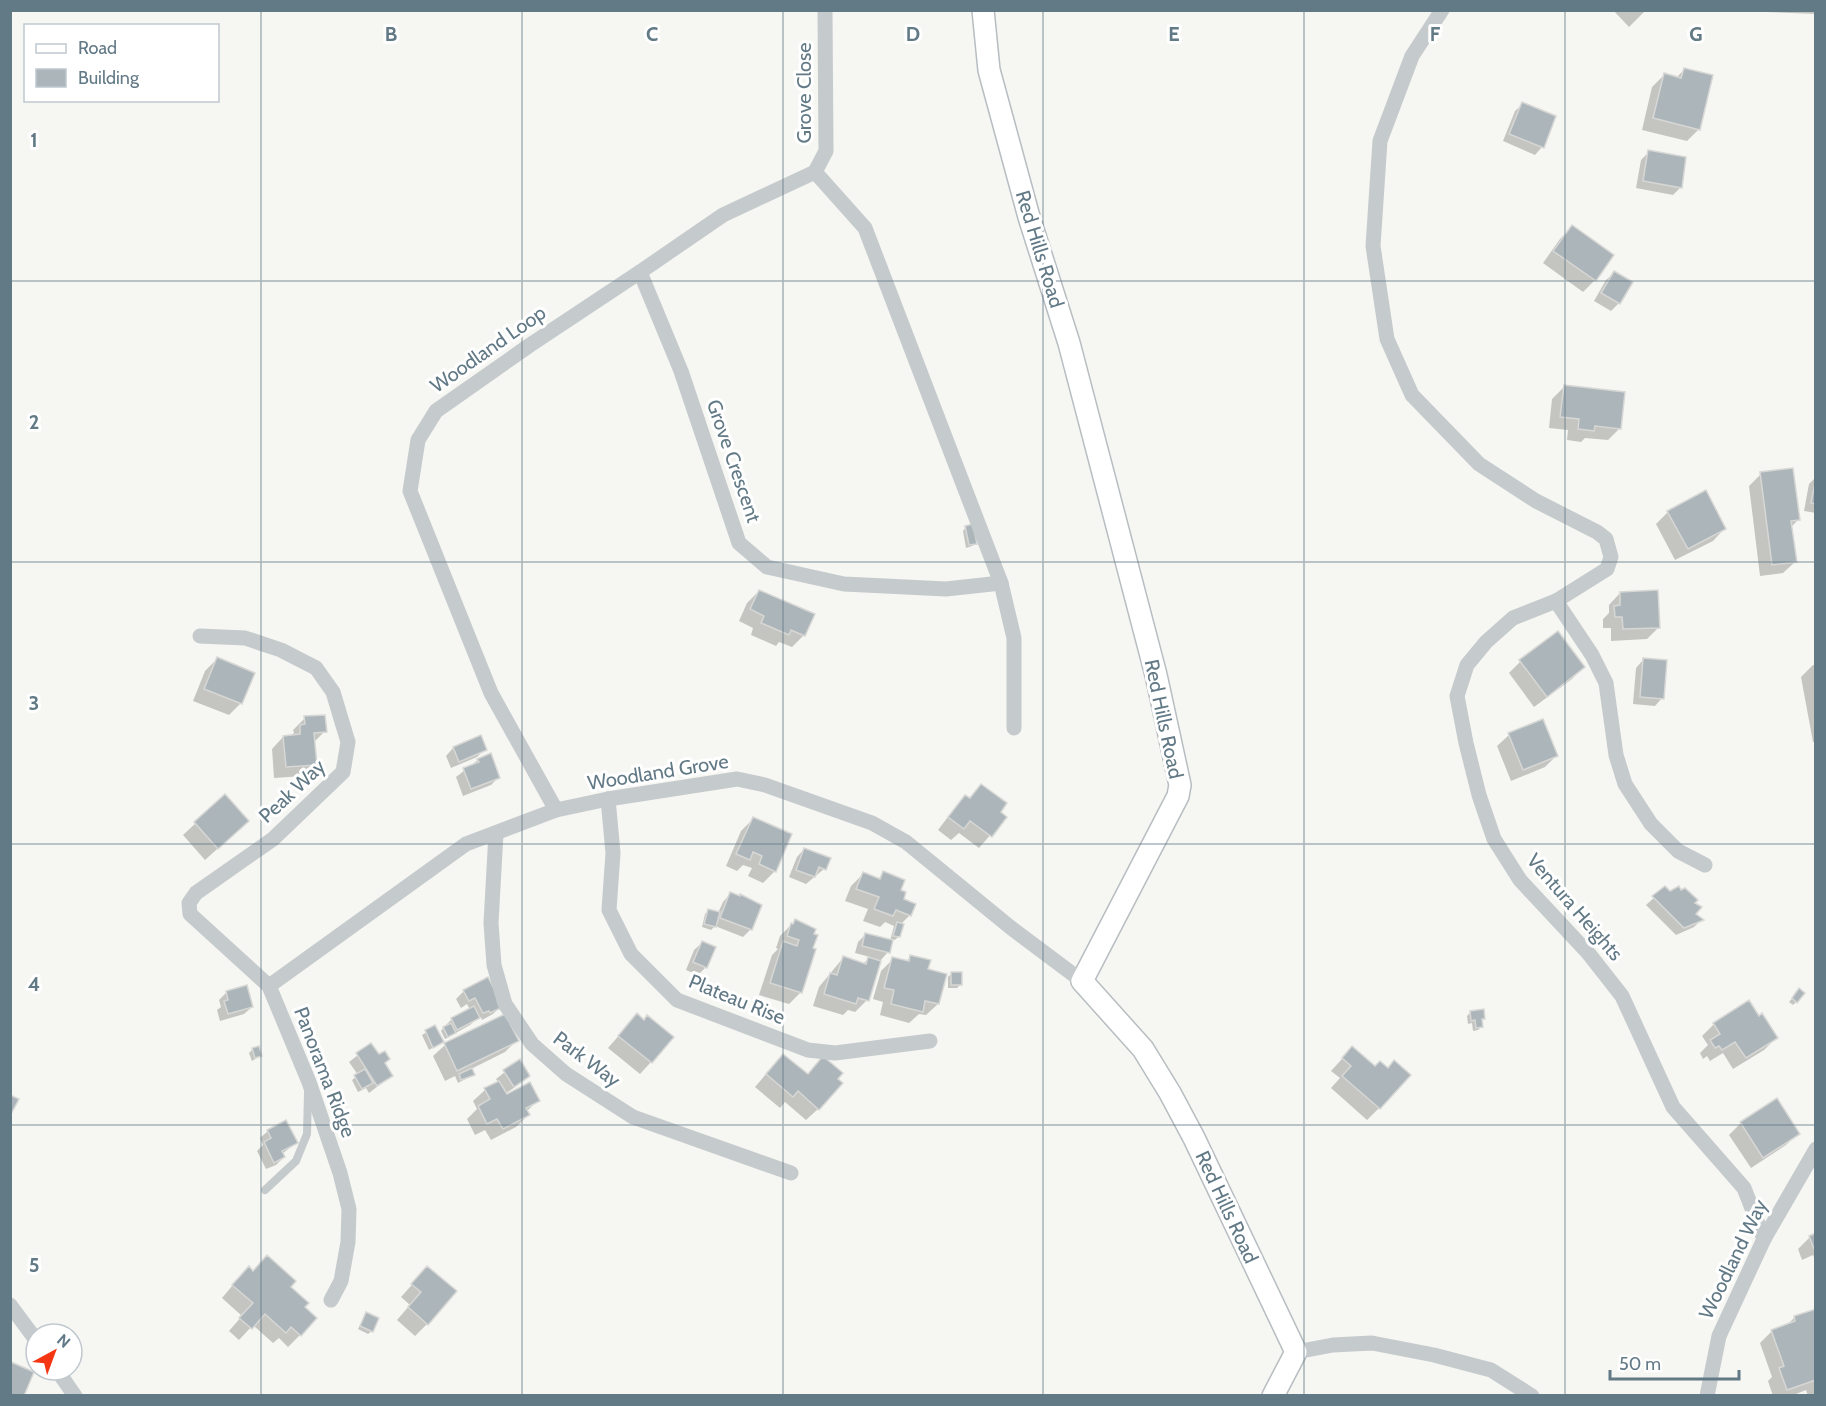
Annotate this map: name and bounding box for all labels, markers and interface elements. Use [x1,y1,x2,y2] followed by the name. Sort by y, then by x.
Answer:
[385,22,397,46] text: B
[646,22,658,46] text: C
[906,22,920,46] text: D
[1168,22,1180,46] text: E
[1430,22,1441,46] text: F
[1689,22,1703,46] text: G
[24,24,219,102] legend
[78,37,117,59] text: Road
[792,42,816,144] street label: Grove Close
[78,67,140,89] text: Building
[30,128,38,152] text: 1
[1011,187,1069,311] street label: Red Hills Road
[426,300,550,398] street label: Woodland Loop
[702,396,766,526] street label: Grove Crescent
[29,410,39,434] text: 2
[1140,657,1188,781] street label: Red Hills Road
[29,691,39,715] text: 3
[586,749,730,795] street label: Woodland Grove
[254,754,330,828] street label: Peak Way
[1522,849,1628,965] street label: Ventura Heights
[685,969,789,1029] street label: Plateau Rise
[28,972,40,996] text: 4
[289,1003,361,1141] street label: Panorama Ridge
[549,1026,625,1092] street label: Park Way
[1190,1147,1264,1267] street label: Red Hills Road
[1694,1195,1772,1323] street label: Woodland Way
[29,1253,39,1277] text: 5
[24,1322,84,1382] north arrow
[53,1330,74,1352] text: N
[1610,1343,1739,1381] scale bar
[1619,1353,1661,1375] text: 50 m

